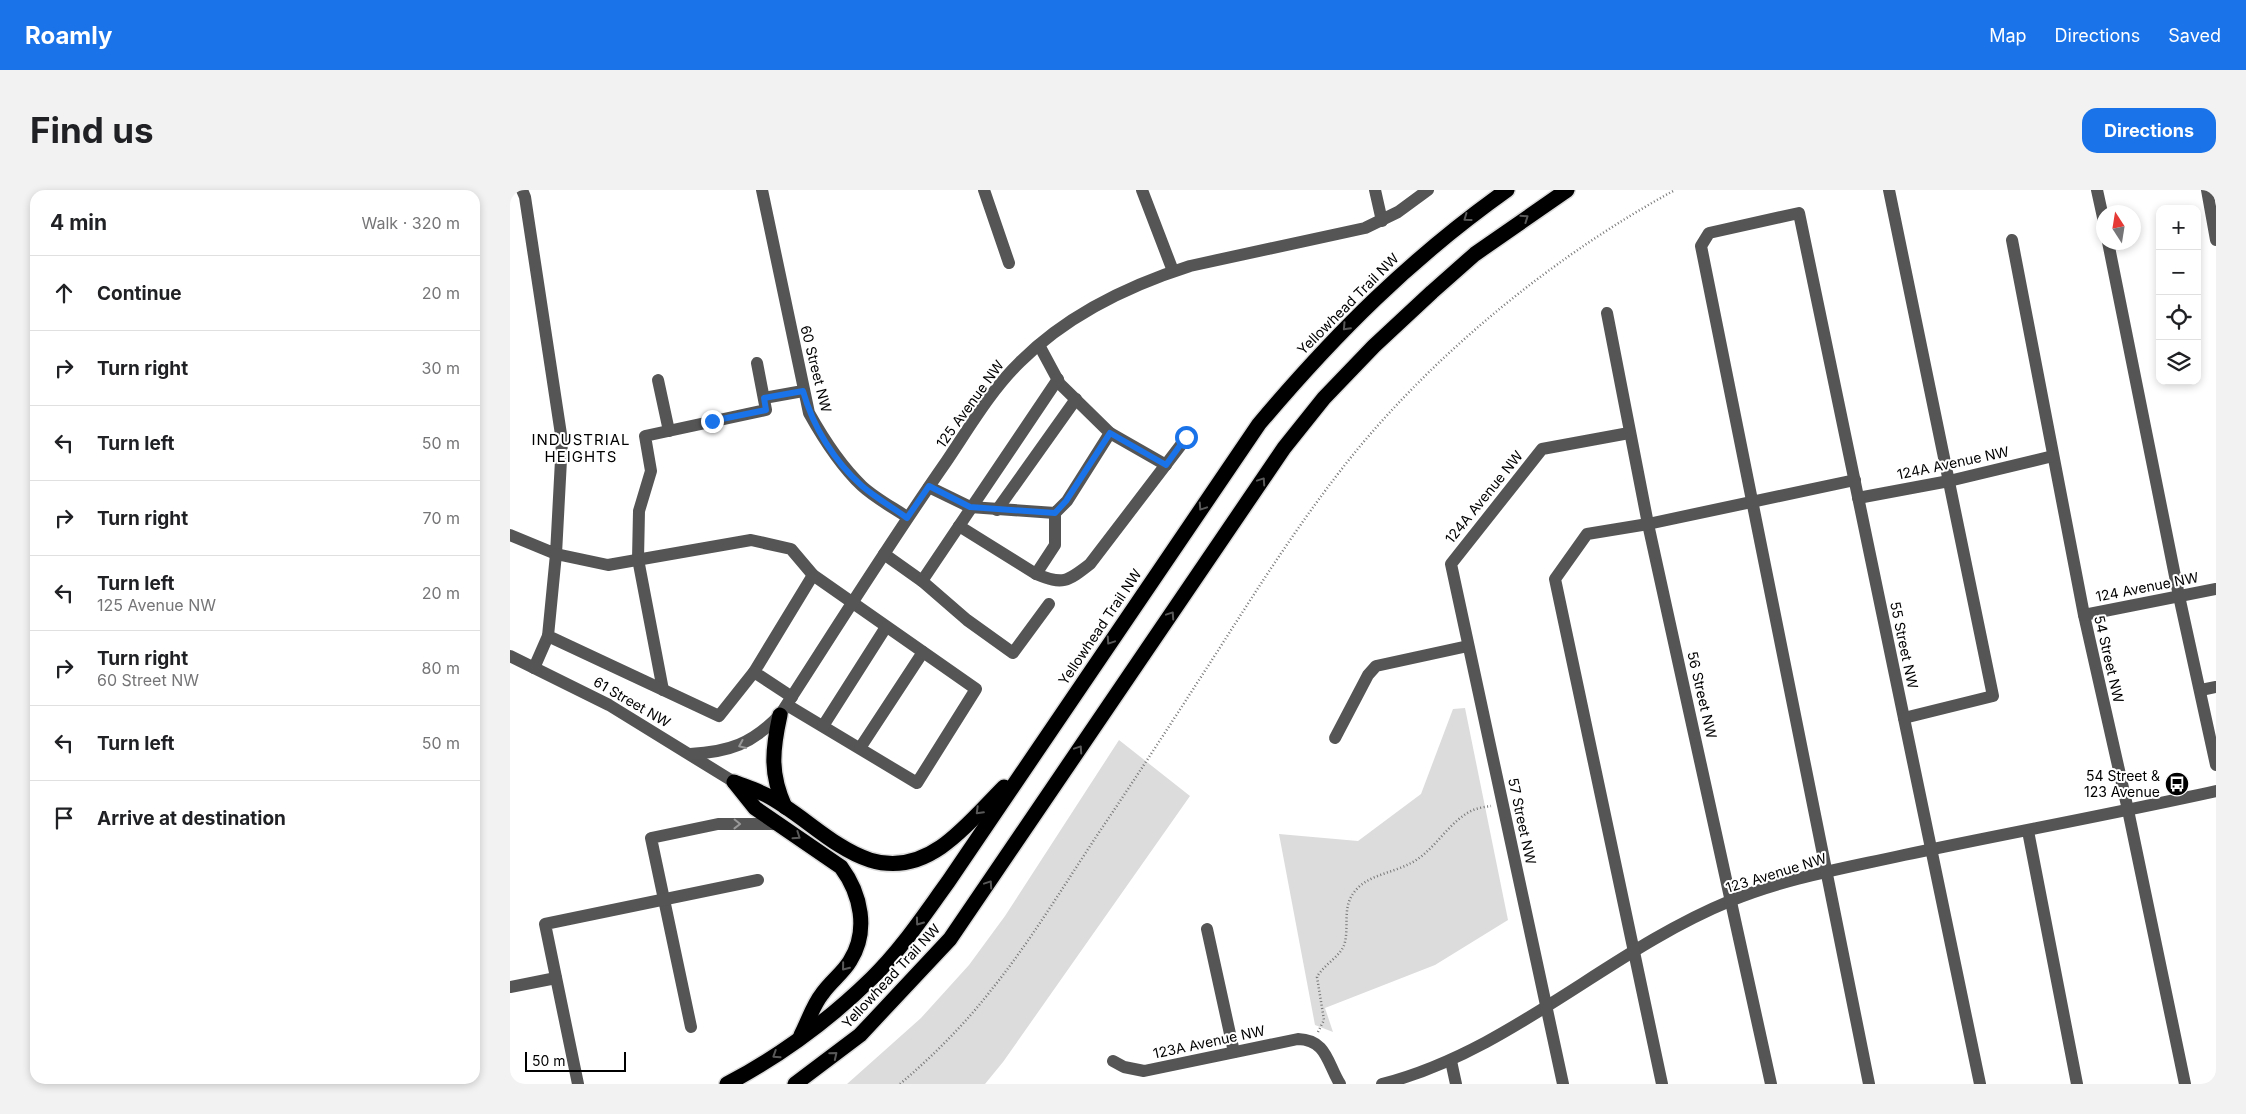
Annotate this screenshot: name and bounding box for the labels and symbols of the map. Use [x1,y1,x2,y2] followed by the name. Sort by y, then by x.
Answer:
[2096,205,2141,250] north arrow
[1463,212,1473,221] one-way arrow
[1519,215,1529,224] one-way arrow
[1293,249,1402,358] street label: Yellowhead Trail NW
[1343,321,1352,330] one-way arrow
[797,324,836,414] street label: 60 Street NW
[932,356,1007,451] street label: 125 Avenue NW
[701,410,724,433] route end
[1175,426,1198,449] route start
[531,430,631,466] district label: INDUSTRIAL HEIGHTS
[1895,442,2011,483] street label: 124A Avenue NW
[1441,447,1526,546] street label: 124A Avenue NW
[1256,477,1265,486] one-way arrow
[1199,501,1208,511] one-way arrow
[1054,565,1145,688] street label: Yellowhead Trail NW
[2094,568,2200,605] street label: 124 Avenue NW
[1887,600,1922,690] street label: 55 Street NW
[1165,611,1174,621] one-way arrow
[2091,613,2128,704] street label: 54 Street NW
[1107,636,1116,645] one-way arrow
[1684,650,1721,740] street label: 56 Street NW
[591,673,674,731] street label: 61 Street NW
[738,738,747,749] one-way arrow
[1073,745,1082,755] one-way arrow
[2084,767,2160,800] place label: 54 Street & 123 Avenue
[2164,771,2190,797] bus stop icon: 54 Street & 123 Avenue
[1505,776,1540,866] street label: 57 Street NW
[976,805,985,814] one-way arrow
[734,819,742,829] one-way arrow
[791,830,801,839] one-way arrow
[1724,849,1828,896] street label: 123 Avenue NW
[982,880,992,889] one-way arrow
[916,916,926,925] one-way arrow
[838,920,943,1031] street label: Yellowhead Trail NW
[842,961,851,970] one-way arrow
[1151,1021,1267,1062] street label: 123A Avenue NW
[525,1049,626,1072] scale bar
[772,1049,781,1058] one-way arrow
[829,1052,838,1061] one-way arrow

